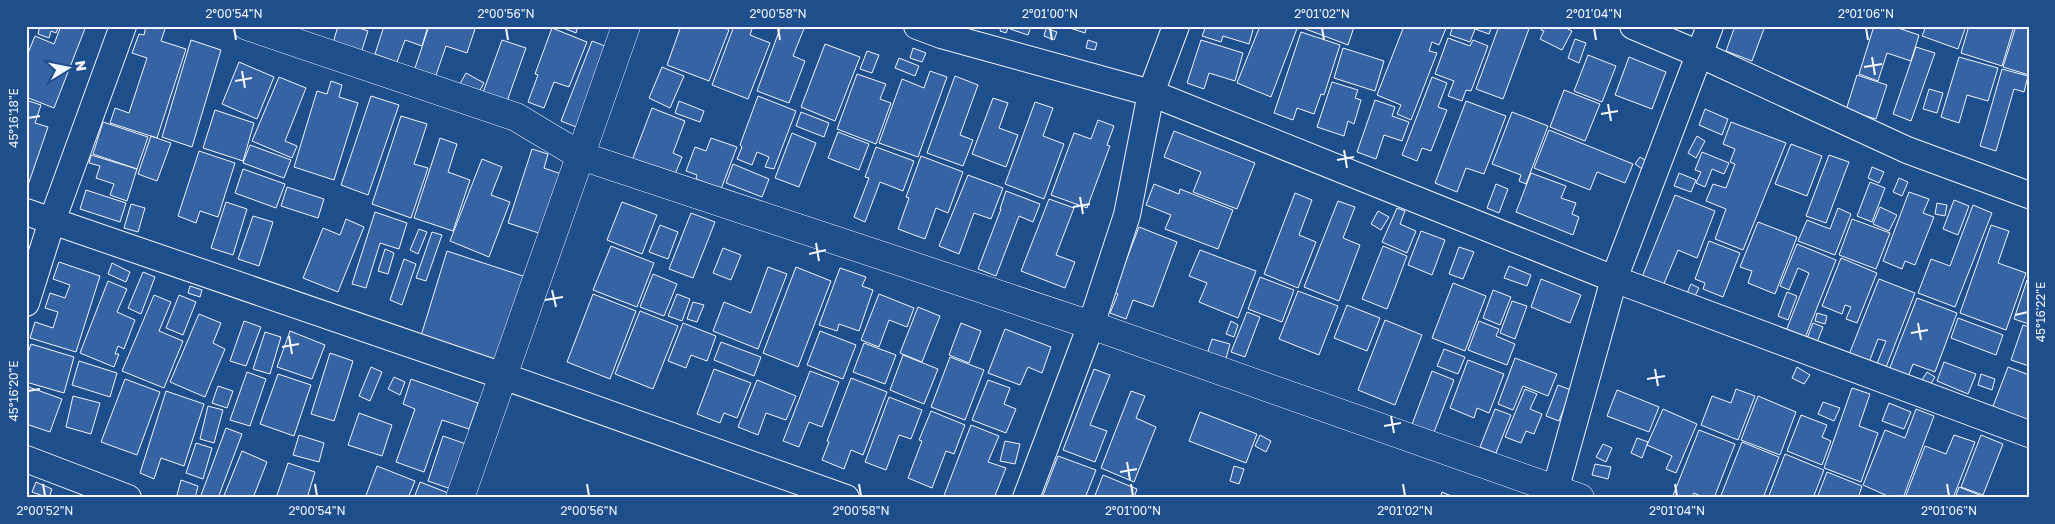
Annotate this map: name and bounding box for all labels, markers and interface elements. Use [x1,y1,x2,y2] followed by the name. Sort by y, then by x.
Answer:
[205,6,263,21] text: 2°00'54"N
[477,6,535,21] text: 2°00'56"N
[749,6,807,21] text: 2°00'58"N
[1022,6,1078,21] text: 2°01'00"N
[1294,6,1350,21] text: 2°01'02"N
[1566,6,1622,21] text: 2°01'04"N
[1838,6,1894,21] text: 2°01'06"N
[42,42,92,92] north arrow
[72,59,91,72] text: N
[6,88,21,148] text: 45°16'18"E
[2033,282,2048,342] text: 45°16'22"E
[6,360,21,422] text: 45°16'20"E
[17,503,73,518] text: 2°00'52"N
[288,503,346,518] text: 2°00'54"N
[560,503,618,518] text: 2°00'56"N
[832,503,890,518] text: 2°00'58"N
[1105,503,1161,518] text: 2°01'00"N
[1377,503,1433,518] text: 2°01'02"N
[1649,503,1705,518] text: 2°01'04"N
[1921,503,1977,518] text: 2°01'06"N

